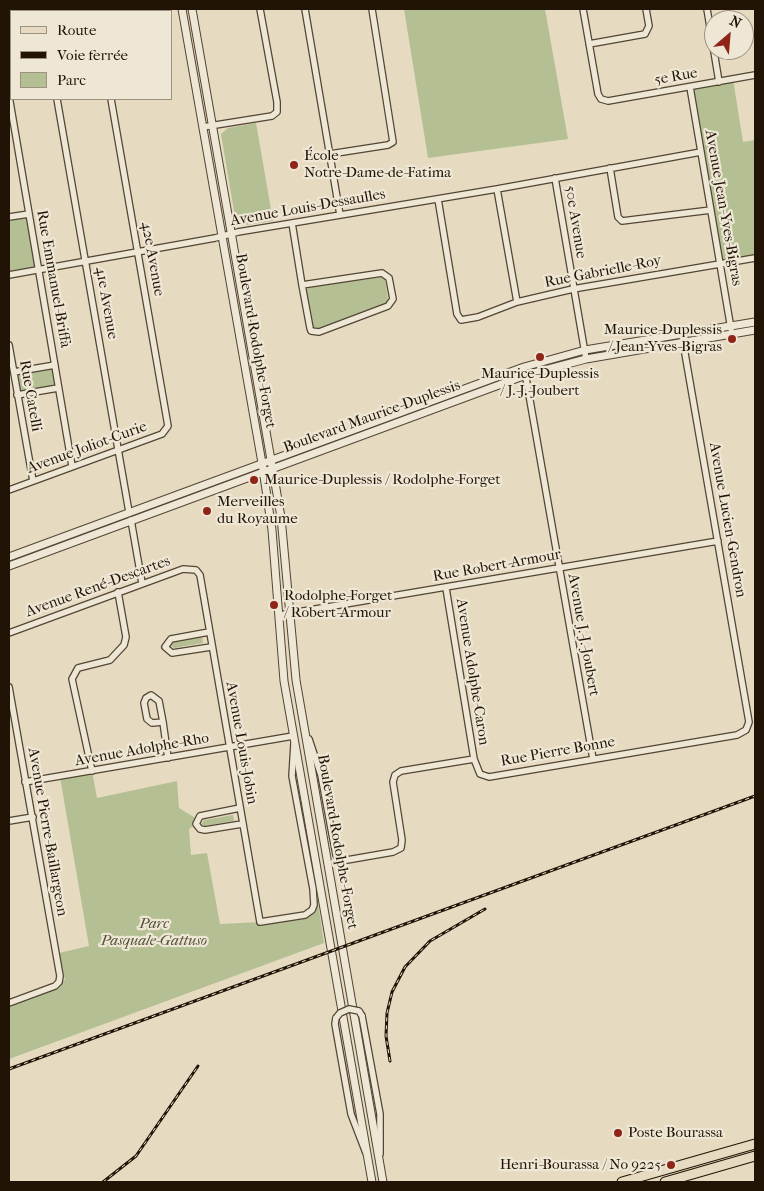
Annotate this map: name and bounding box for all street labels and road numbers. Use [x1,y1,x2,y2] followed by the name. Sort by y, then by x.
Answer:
[653,64,699,90] street label: 5e Rue
[700,129,746,287] street label: Avenue Jean-Yves-Bigras
[560,184,590,260] street label: 50e Avenue
[229,186,387,230] street label: Avenue Louis-Dessaulles
[32,209,74,349] street label: Rue Emmanuel-Briffa
[137,220,167,298] street label: 42e Avenue
[231,252,279,430] street label: Boulevard Rodolphe-Forget
[543,252,663,292] street label: Rue Gabrielle-Roy
[91,265,121,341] street label: 41e Avenue
[15,359,45,433] street label: Rue Catelli
[281,377,463,457] street label: Boulevard Maurice-Duplessis
[25,418,149,478] street label: Avenue Joliot-Curie
[704,441,750,599] street label: Avenue Lucien-Gendron
[432,546,562,586] street label: Rue Robert-Armour
[23,552,173,622] street label: Avenue René-Descartes
[563,572,603,698] street label: Avenue J.-J.-Joubert
[452,597,492,747] street label: Avenue Adolphe-Caron
[221,680,261,806] street label: Avenue Louis-Jobin
[74,729,210,771] street label: Avenue Adolphe-Rho
[499,733,617,771] street label: Rue Pierre Bonne
[23,746,71,918] street label: Avenue Pierre-Baillargeon
[313,753,361,931] street label: Boulevard Rodolphe-Forget

